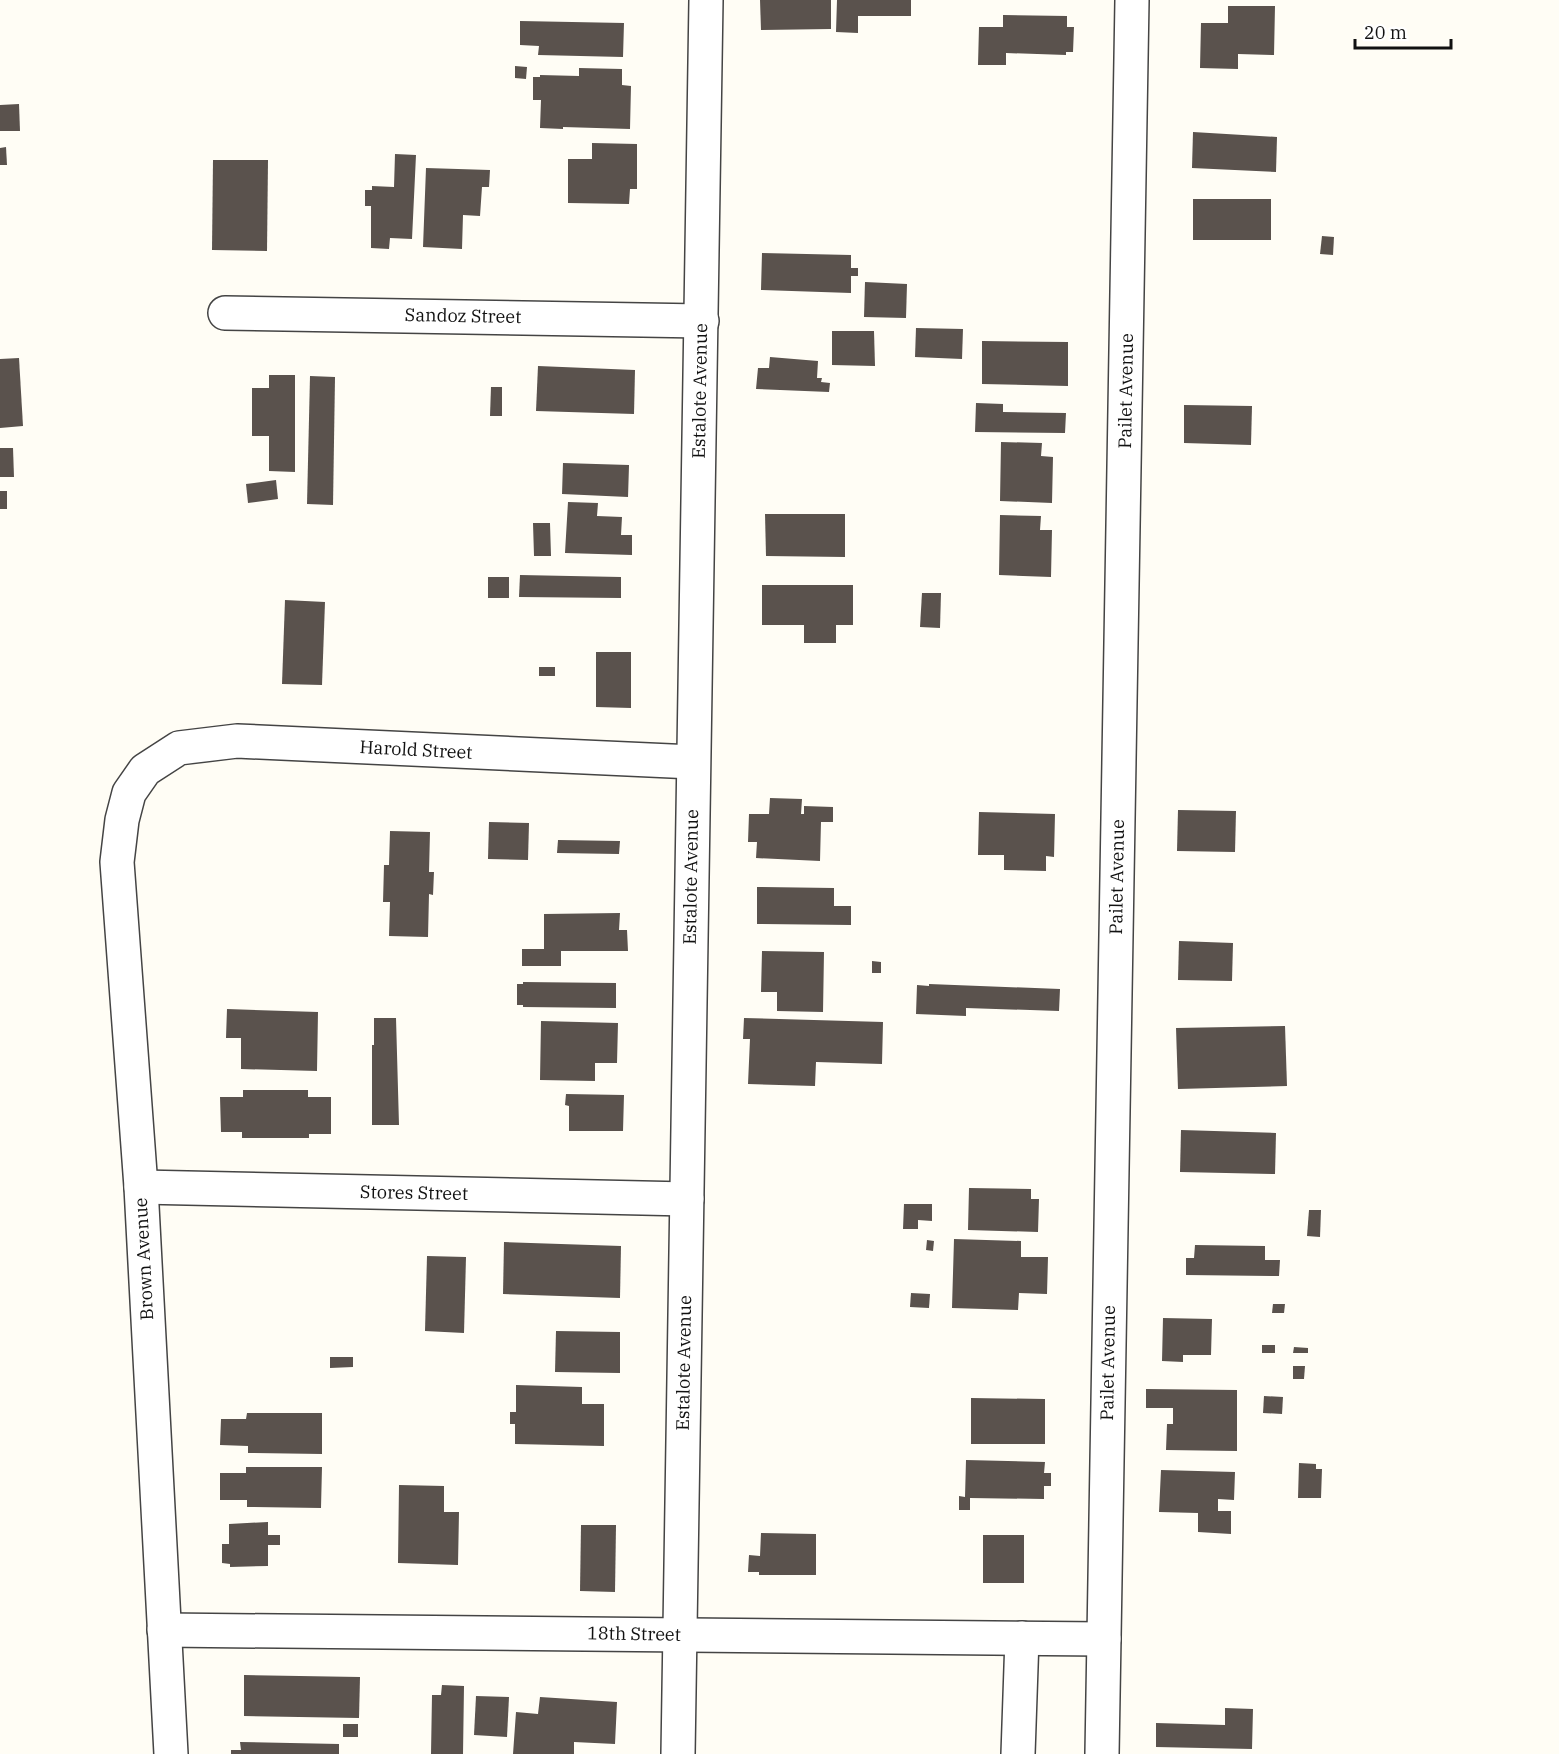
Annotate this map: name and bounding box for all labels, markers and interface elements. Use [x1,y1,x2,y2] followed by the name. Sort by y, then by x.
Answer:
[1355,12,1451,50] scale bar
[1364,21,1407,44] text: 20 m
[404,303,522,328] street label: Sandoz Street
[687,323,712,459] street label: Estalote Avenue
[1113,333,1138,449] street label: Pailet Avenue
[359,735,473,764] street label: Harold Street
[678,809,703,945] street label: Estalote Avenue
[1104,819,1129,935] street label: Pailet Avenue
[360,1180,468,1205] street label: Stores Street
[129,1197,158,1321] street label: Brown Avenue
[671,1295,696,1431] street label: Estalote Avenue
[1095,1305,1120,1421] street label: Pailet Avenue
[587,1621,681,1646] street label: 18th Street

